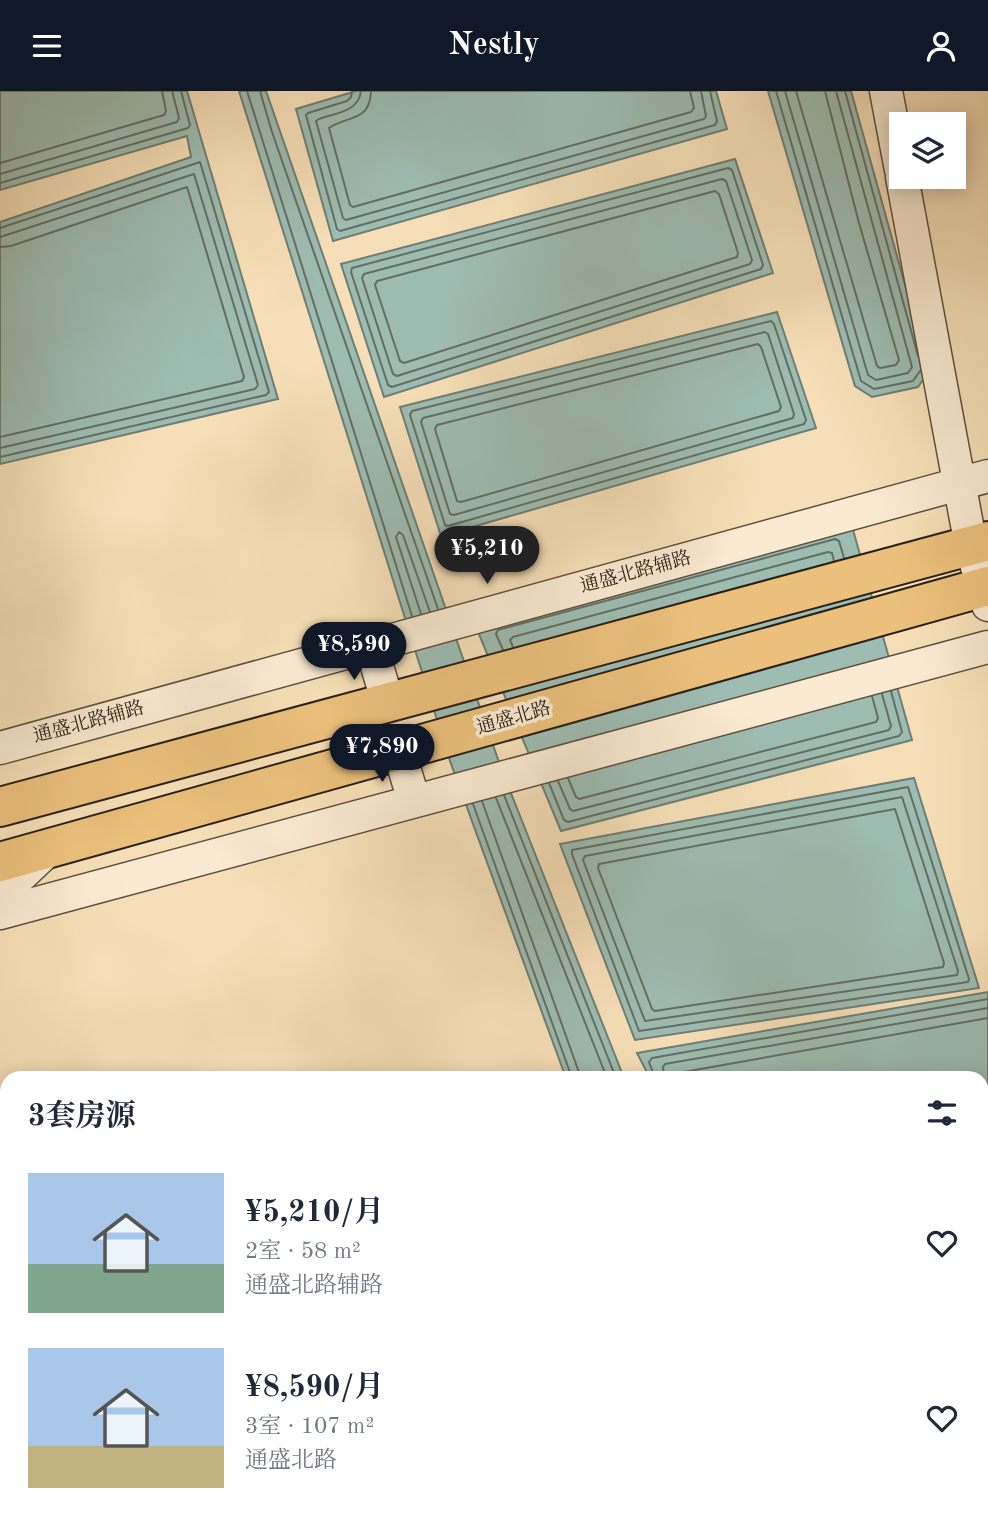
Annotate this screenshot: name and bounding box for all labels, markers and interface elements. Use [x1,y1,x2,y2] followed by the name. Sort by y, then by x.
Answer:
[28,27,66,65] icon: menu
[922,27,960,65] icon: person
[448,30,540,62] text: Nestly
[889,112,966,189] map controls
[889,112,966,189] button: layers
[430,526,544,586] pin: ¥5,210
[450,537,524,560] text: ¥5,210
[578,546,694,597] street label: 通盛北路辅路
[297,623,411,682] pin: ¥8,590
[317,633,391,656] text: ¥8,590
[31,696,147,747] street label: 通盛北路辅路
[474,697,553,739] street label: 通盛北路
[325,725,439,784] pin: ¥7,890
[345,735,419,758] text: ¥7,890
[923,1094,961,1132] icon: filters
[28,1102,135,1132] text: 3套房源
[245,1198,384,1228] text: ¥5,210/月
[84,1201,168,1285] icon: home
[923,1224,961,1262] icon: heart
[245,1240,361,1263] text: 2室 · 58 m²
[245,1274,383,1297] text: 通盛北路辅路
[245,1373,384,1403] text: ¥8,590/月
[84,1376,168,1460] icon: home
[923,1399,961,1437] icon: heart
[245,1415,374,1438] text: 3室 · 107 m²
[245,1449,337,1472] text: 通盛北路

